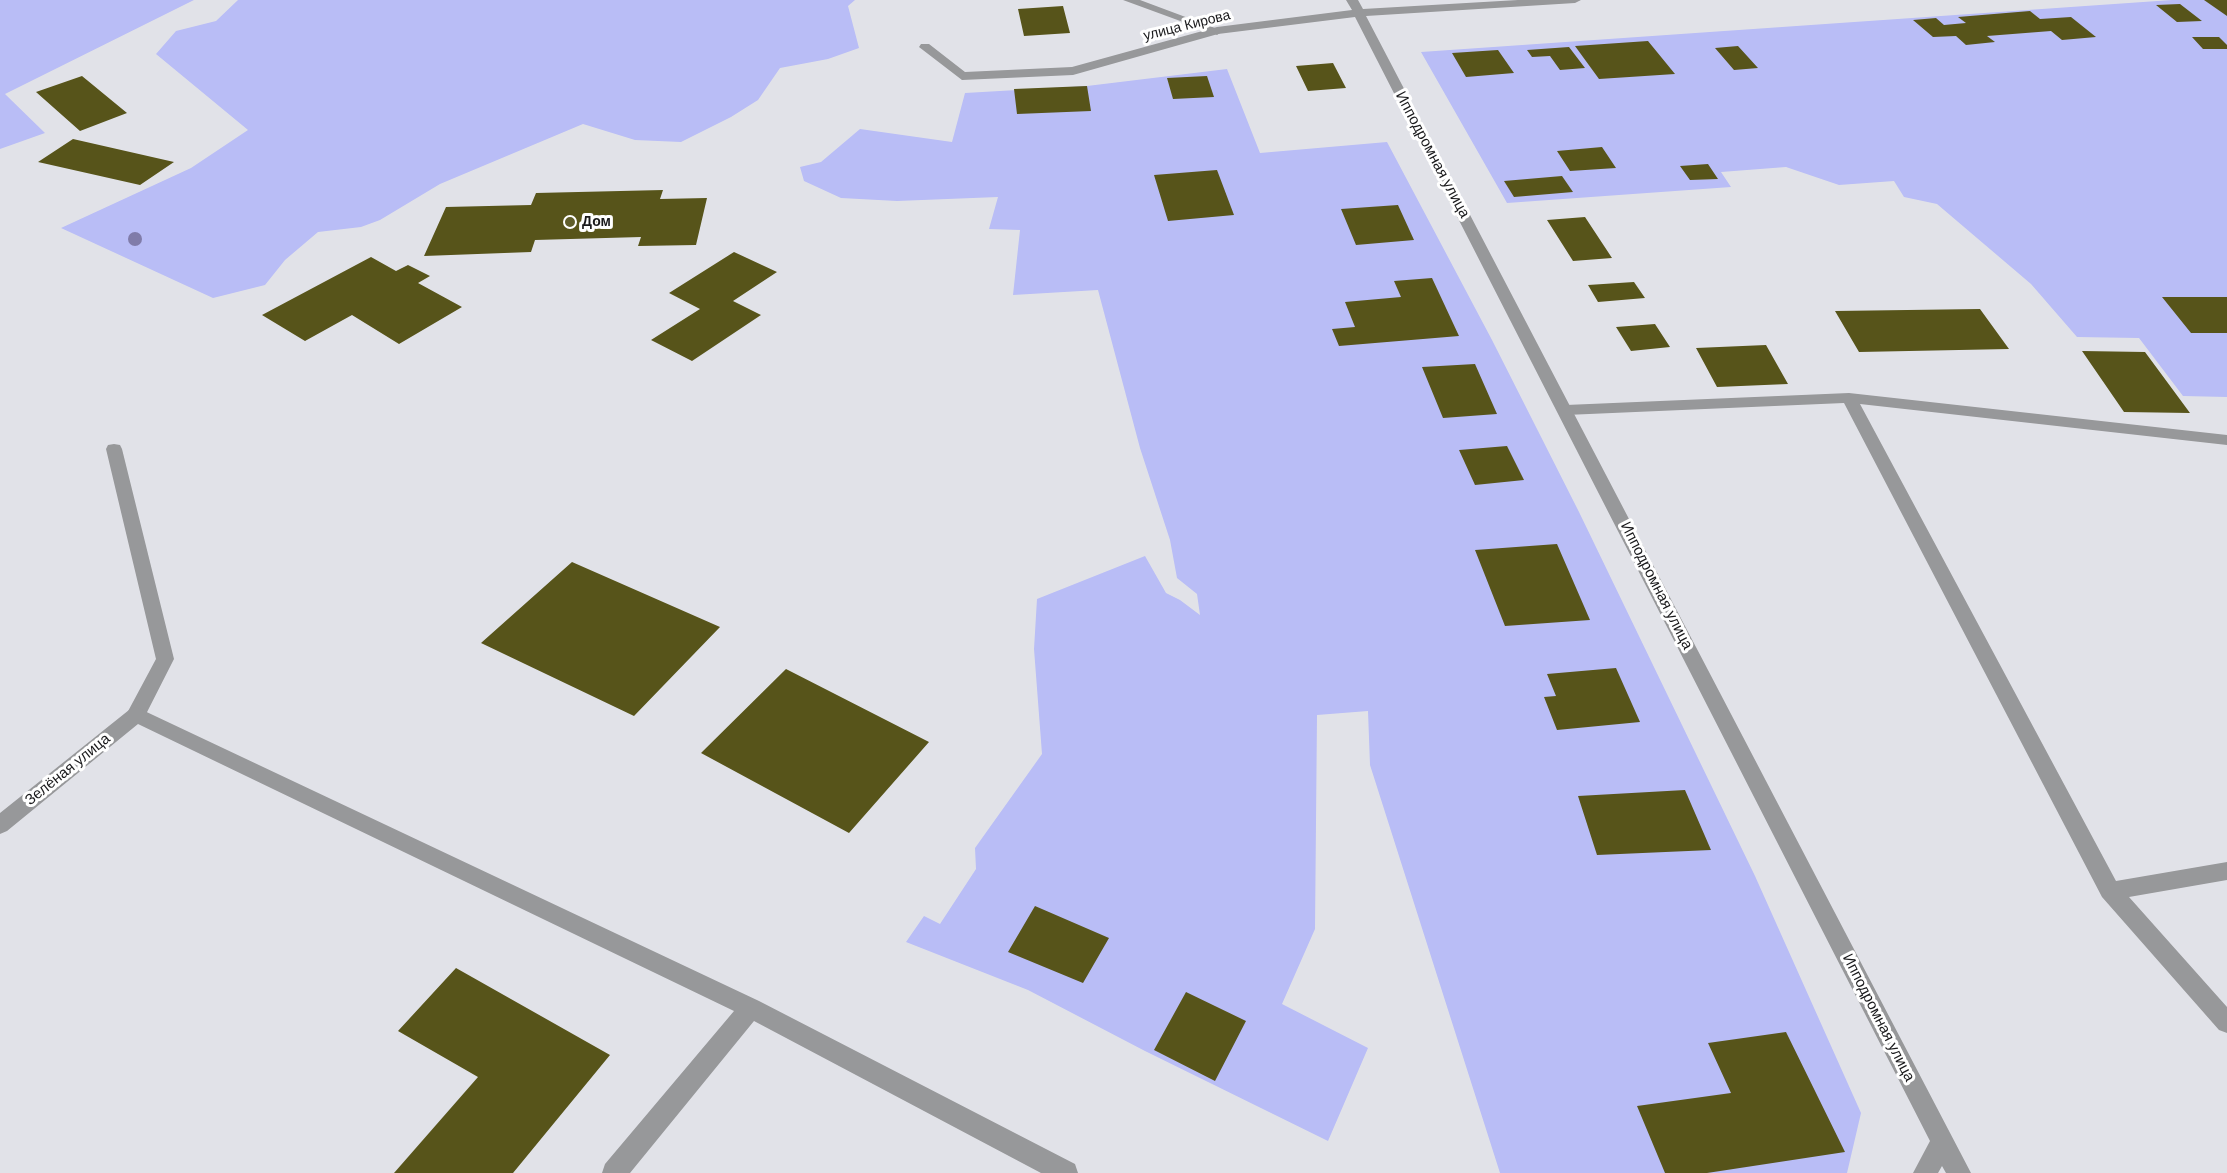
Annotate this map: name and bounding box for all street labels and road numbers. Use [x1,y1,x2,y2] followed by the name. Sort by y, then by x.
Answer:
[1142,7,1232,45] street label: улица Кирова
[1391,89,1473,221] street label: Ипподромная улица
[1616,519,1696,653] street label: Ипподромная улица
[22,730,114,810] street label: Зелёная улица
[1838,951,1918,1085] street label: Ипподромная улица

